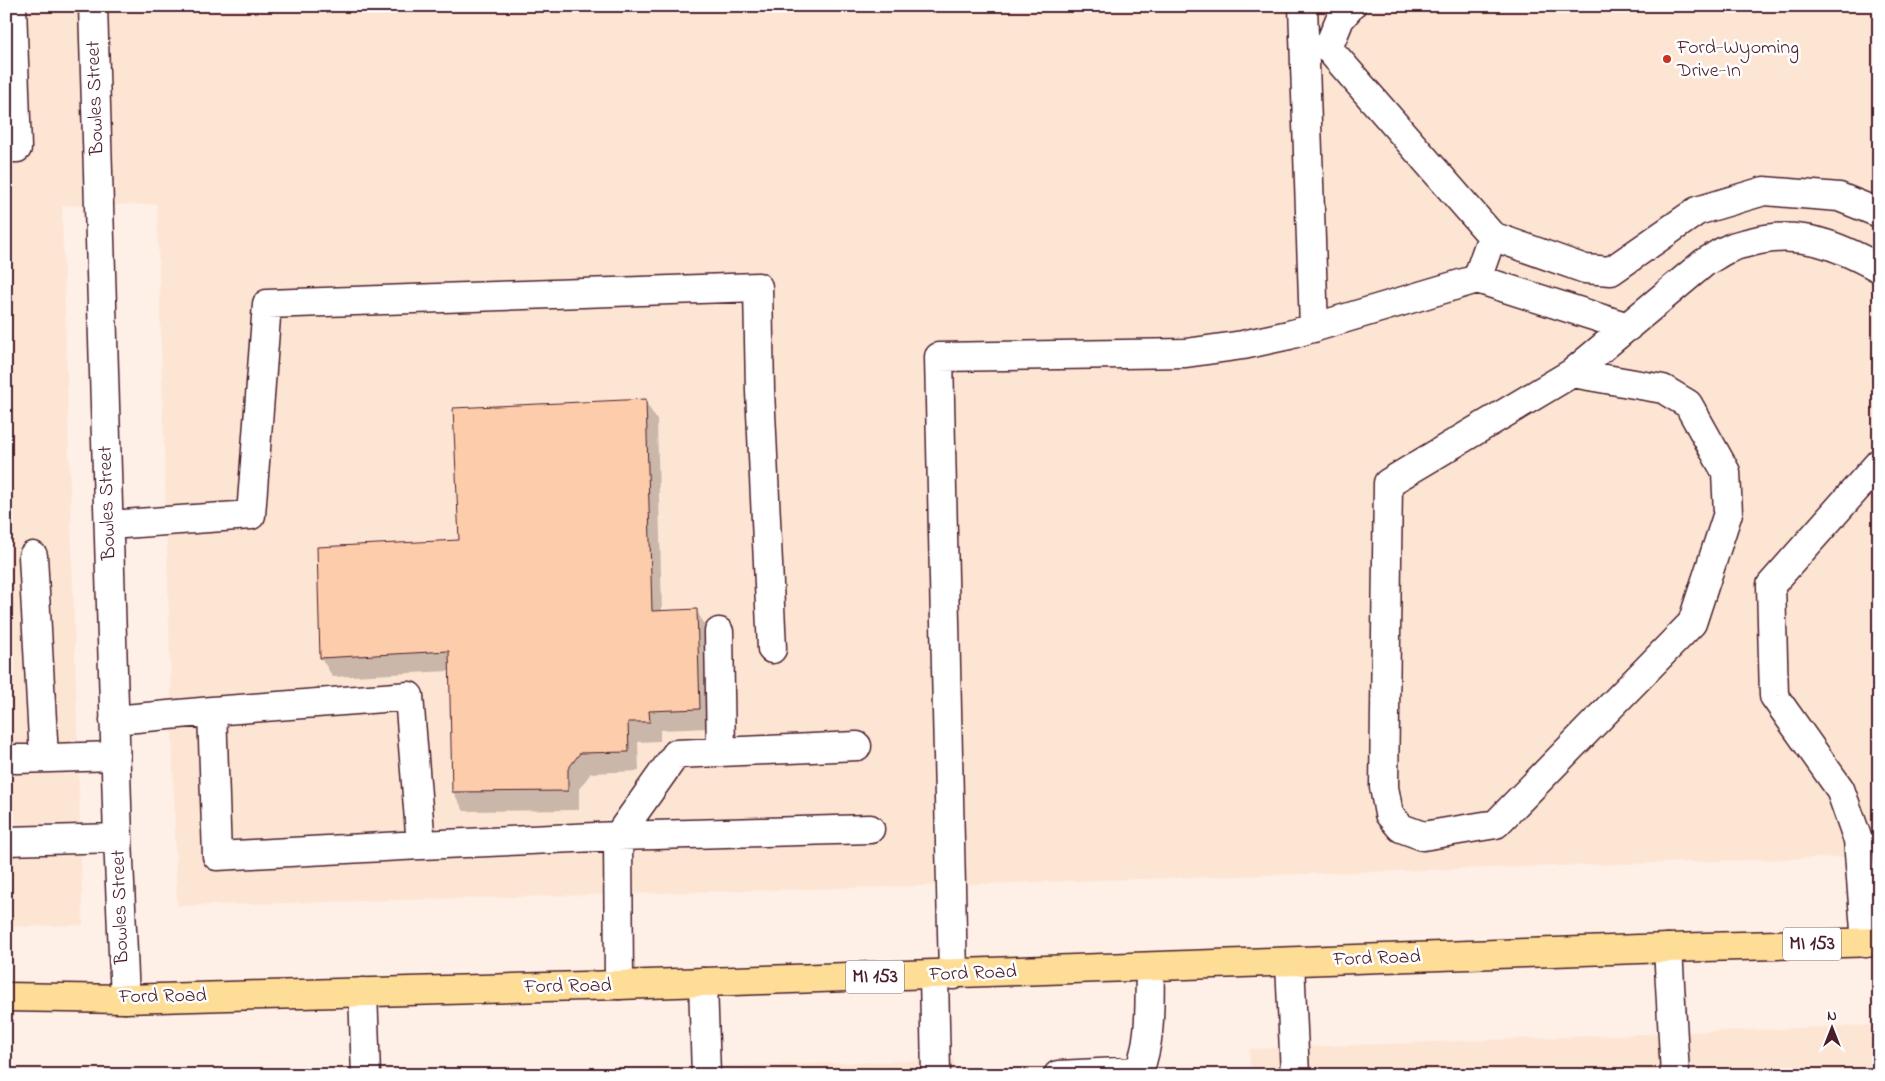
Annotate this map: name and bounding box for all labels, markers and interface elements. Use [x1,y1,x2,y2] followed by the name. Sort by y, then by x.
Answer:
[1676,34,1799,86] place label: Ford-Wyoming Drive-In
[80,40,113,157] street label: Bowles Street
[1661,53,1673,65] marker: Ford-Wyoming Drive-In
[92,445,125,562] street label: Bowles Street
[105,849,138,966] street label: Bowles Street
[1783,928,1841,961] road number: MI 153
[1332,943,1421,975] street label: Ford Road
[928,958,1017,990] street label: Ford Road
[846,960,904,994] road number: MI 153
[523,972,612,1002] street label: Ford Road
[118,982,207,1012] street label: Ford Road
[1808,1004,1858,1054] north arrow
[1827,1006,1837,1027] text: N

